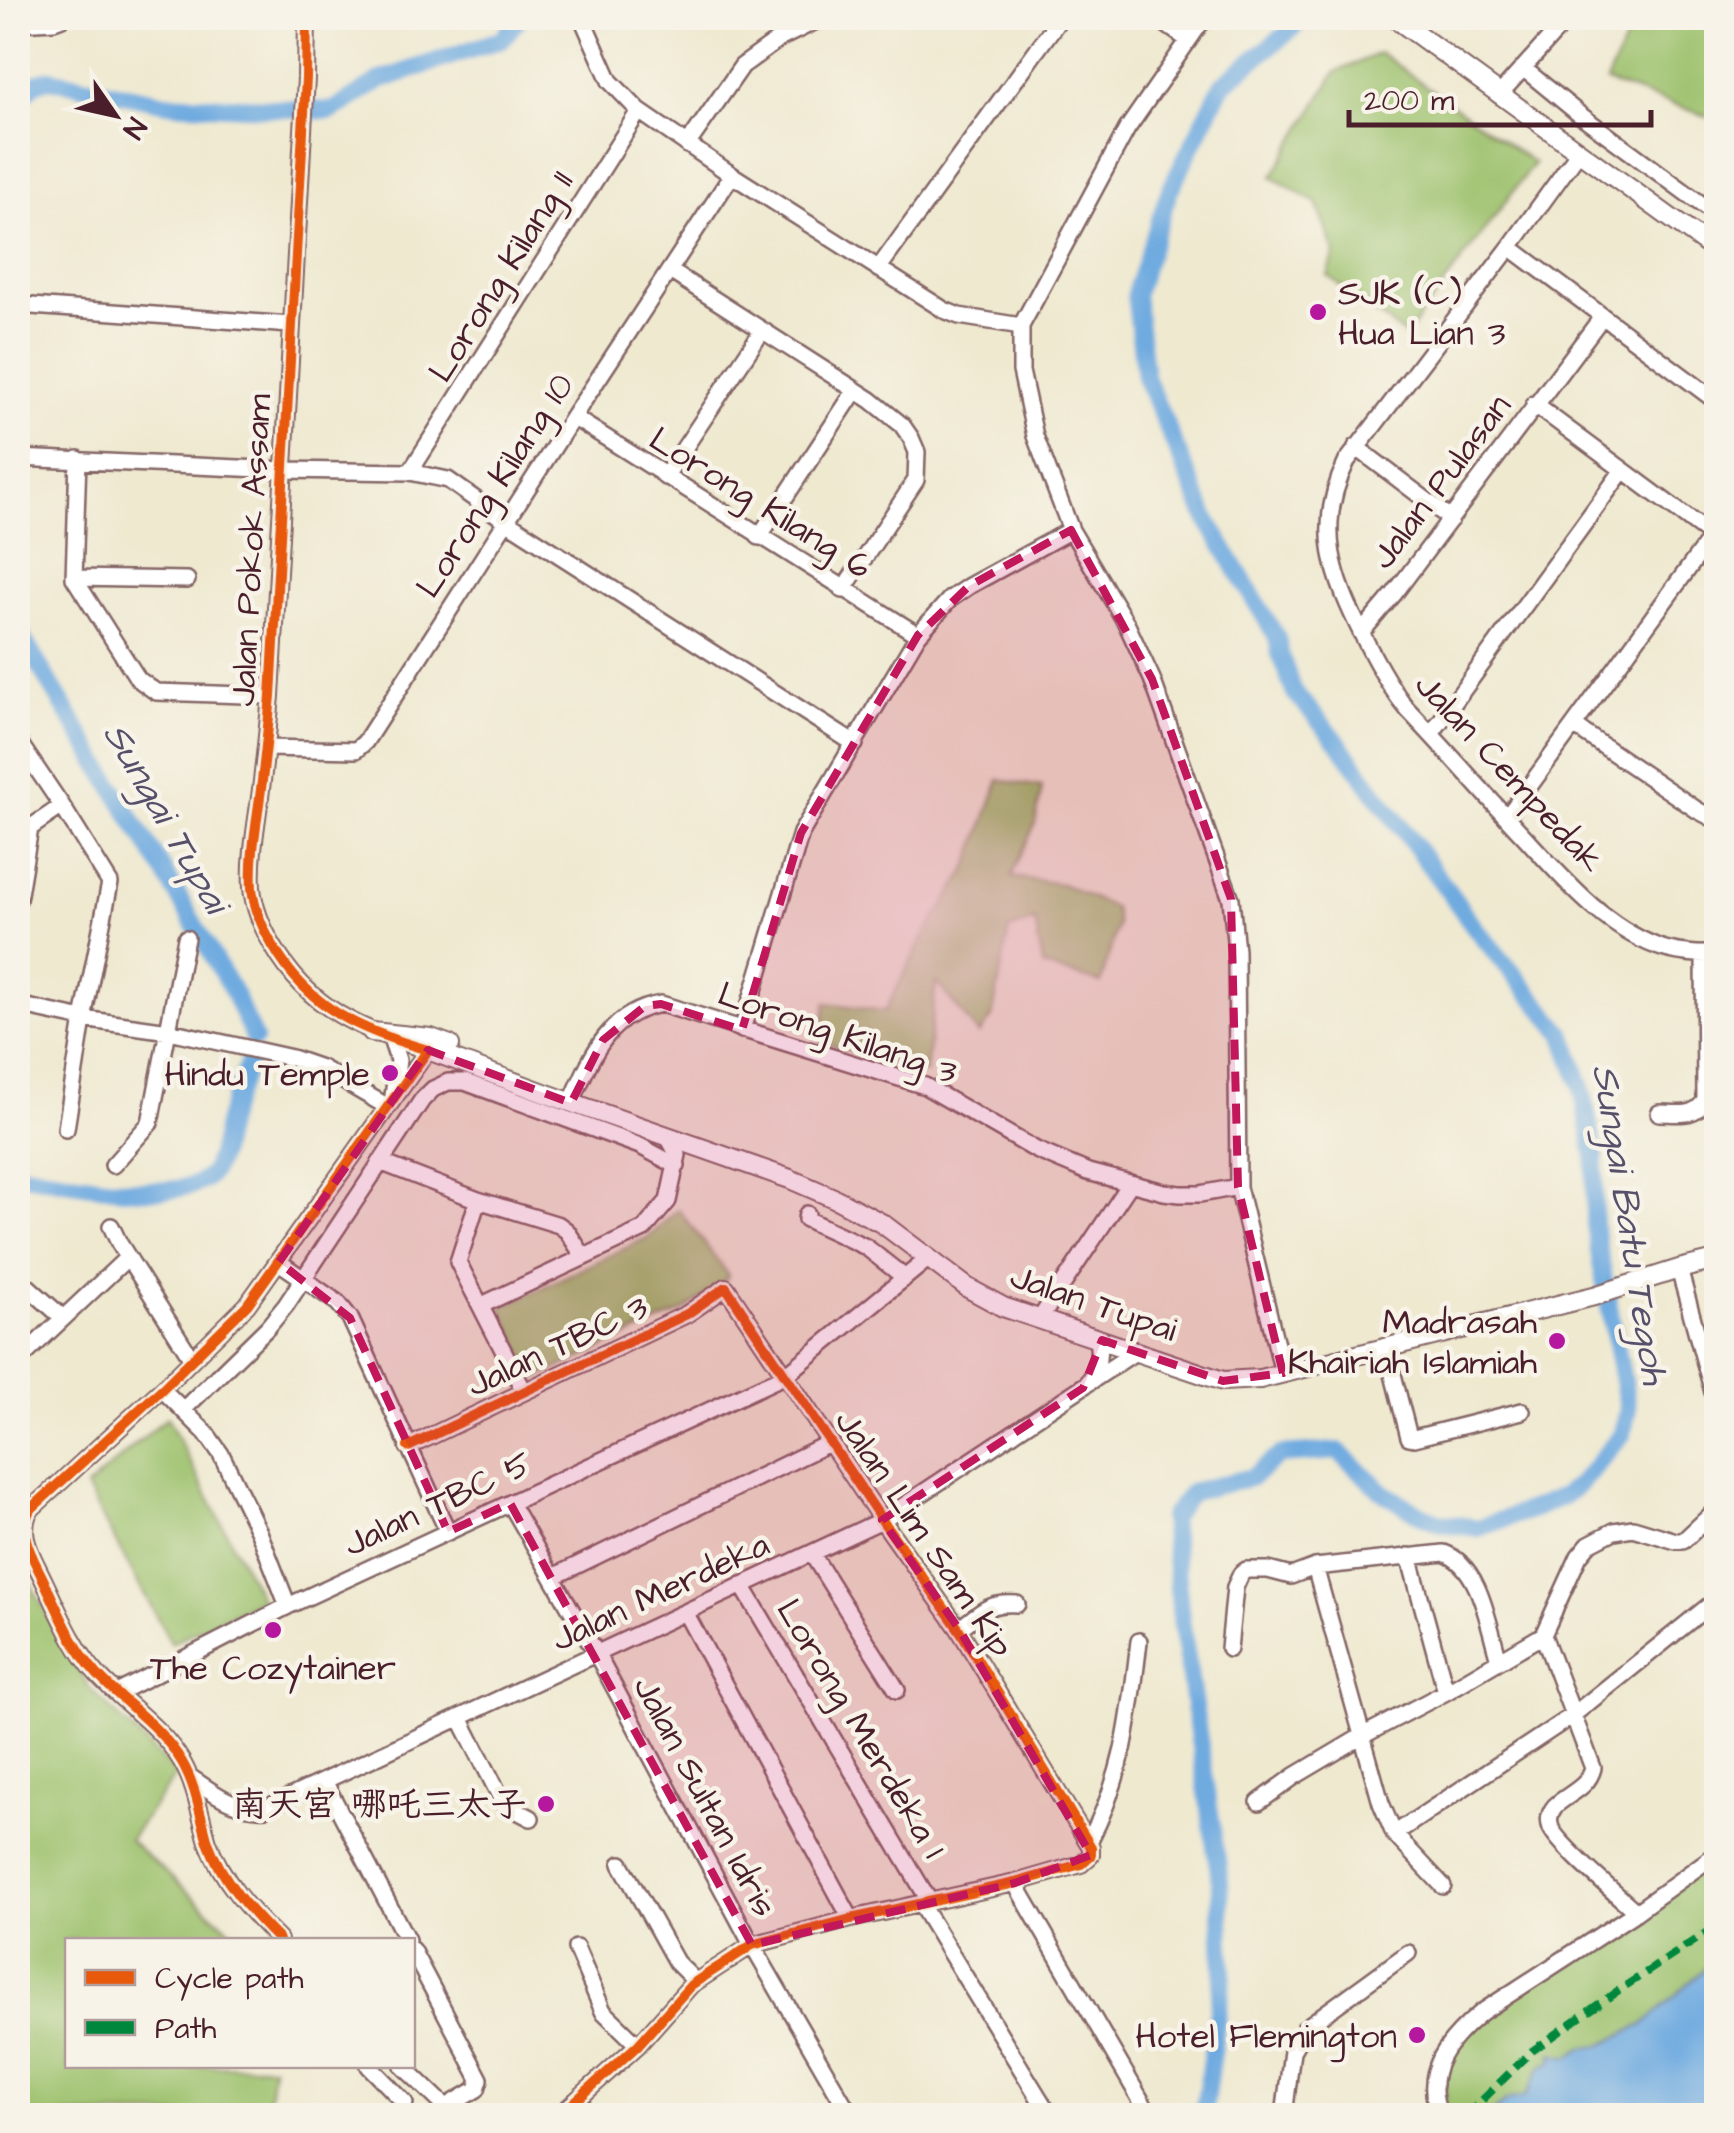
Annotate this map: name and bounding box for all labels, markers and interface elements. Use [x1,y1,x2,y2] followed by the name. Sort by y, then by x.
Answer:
[65,65,165,165] north arrow
[1349,65,1652,127] scale bar
[1364,80,1455,122] text: 200 m
[113,110,156,147] text: N
[417,162,588,393] street label: Lorong Kilang 11
[1338,269,1505,358] place label: SJK (C) Hua Lian 3
[1307,301,1329,323] marker: SJK (C) Hua Lian 3
[404,364,588,609] street label: Lorong Kilang 10
[1359,384,1523,579] street label: Jalan Pulasan
[219,393,284,707] street label: Jalan Pokok Assam
[639,415,881,593] street label: Lorong Kilang 6
[1403,662,1615,884] street label: Jalan Cempedak
[89,713,243,927] water label: Sungai Tupai
[711,970,964,1099] street label: Lorong Kilang 3
[164,1050,370,1099] place label: Hindu Temple
[1577,1061,1680,1390] water label: Sungai Batu Tegoh
[379,1062,401,1084] marker: Hindu Temple
[1004,1252,1183,1355] street label: Jalan Tupai
[459,1283,656,1410] street label: Jalan TBC 3
[1288,1298,1537,1387] place label: Madrasah Khairiah Islamiah
[1546,1330,1568,1352] marker: Madrasah Khairiah Islamiah
[823,1400,1025,1668] street label: Jalan Lim Sam Kip
[336,1440,539,1569] street label: Jalan TBC 5
[544,1521,777,1664] street label: Jalan Merdeka
[762,1590,958,1869] street label: Lorong Merdeka 1
[262,1619,284,1641] marker: The Cozytainer
[150,1644,396,1694] place label: The Cozytainer
[621,1668,789,1926] street label: Jalan Sultan Idris
[232,1781,526,1830] place label: 南天宫 哪吒三太子
[535,1793,557,1815] marker: 南天宫 哪吒三太子
[65,1938,415,2068] legend
[155,1958,304,2001] text: Cycle path
[155,2008,217,2050] text: Path
[1135,2012,1397,2063] place label: Hotel Flemington
[1406,2024,1428,2046] marker: Hotel Flemington

